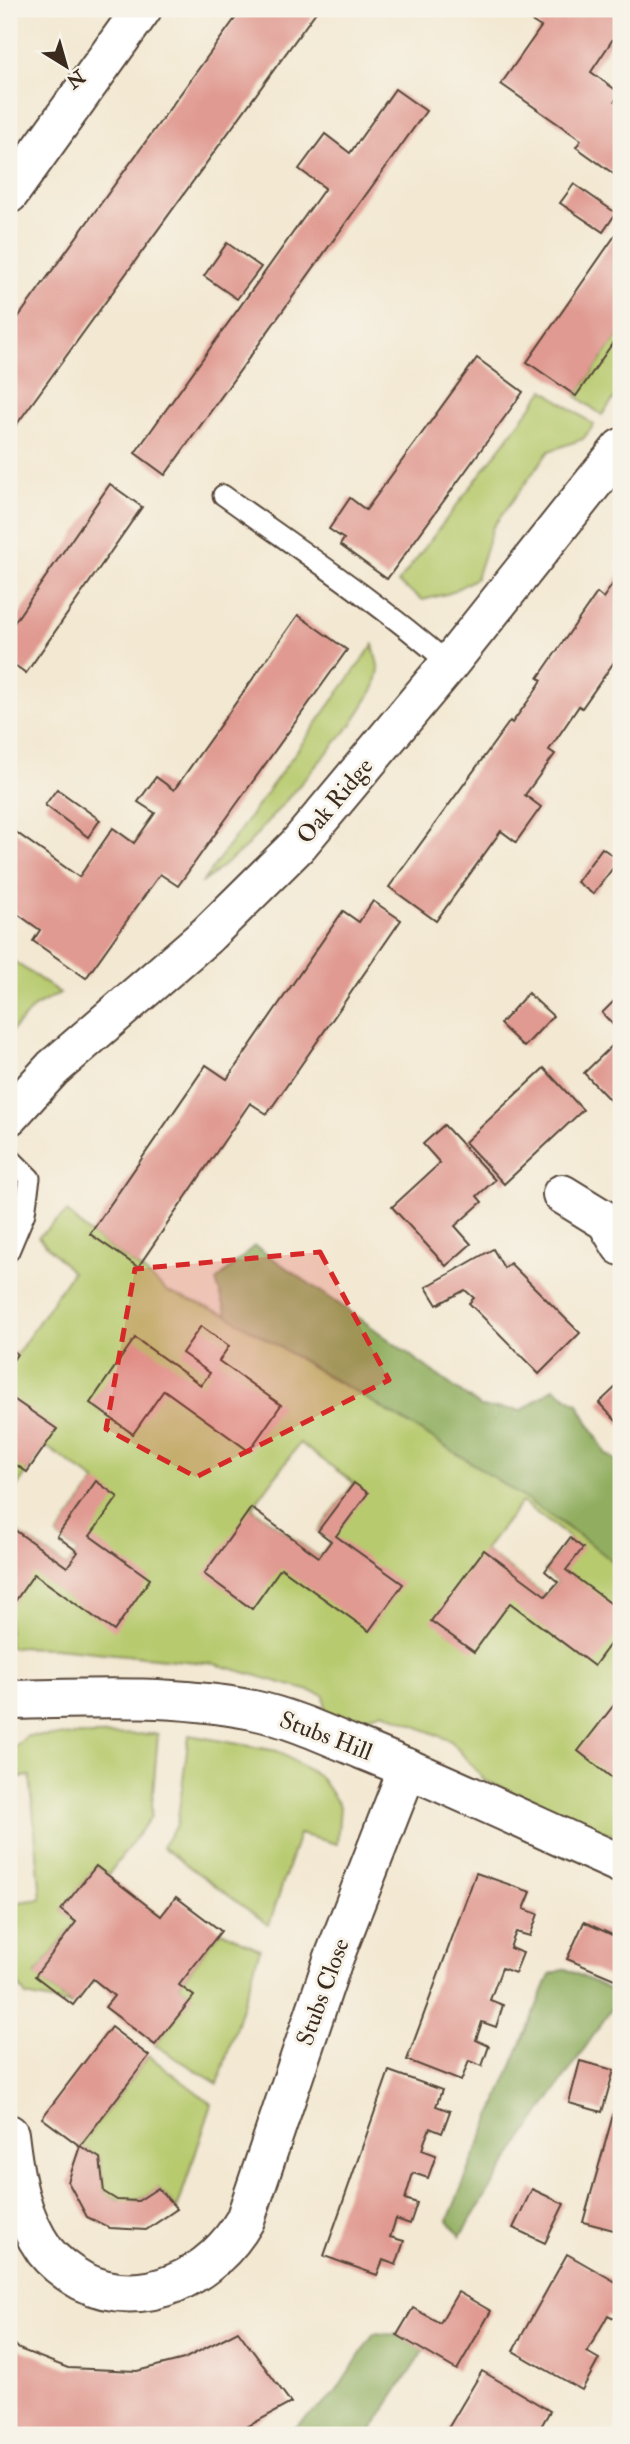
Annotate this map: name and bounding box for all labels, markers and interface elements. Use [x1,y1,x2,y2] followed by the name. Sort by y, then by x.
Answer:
[32,32,102,102] north arrow
[61,63,90,94] text: N
[290,752,380,850] street label: Oak Ridge
[275,1704,377,1768] street label: Stubs Hill
[289,1934,357,2050] street label: Stubs Close

